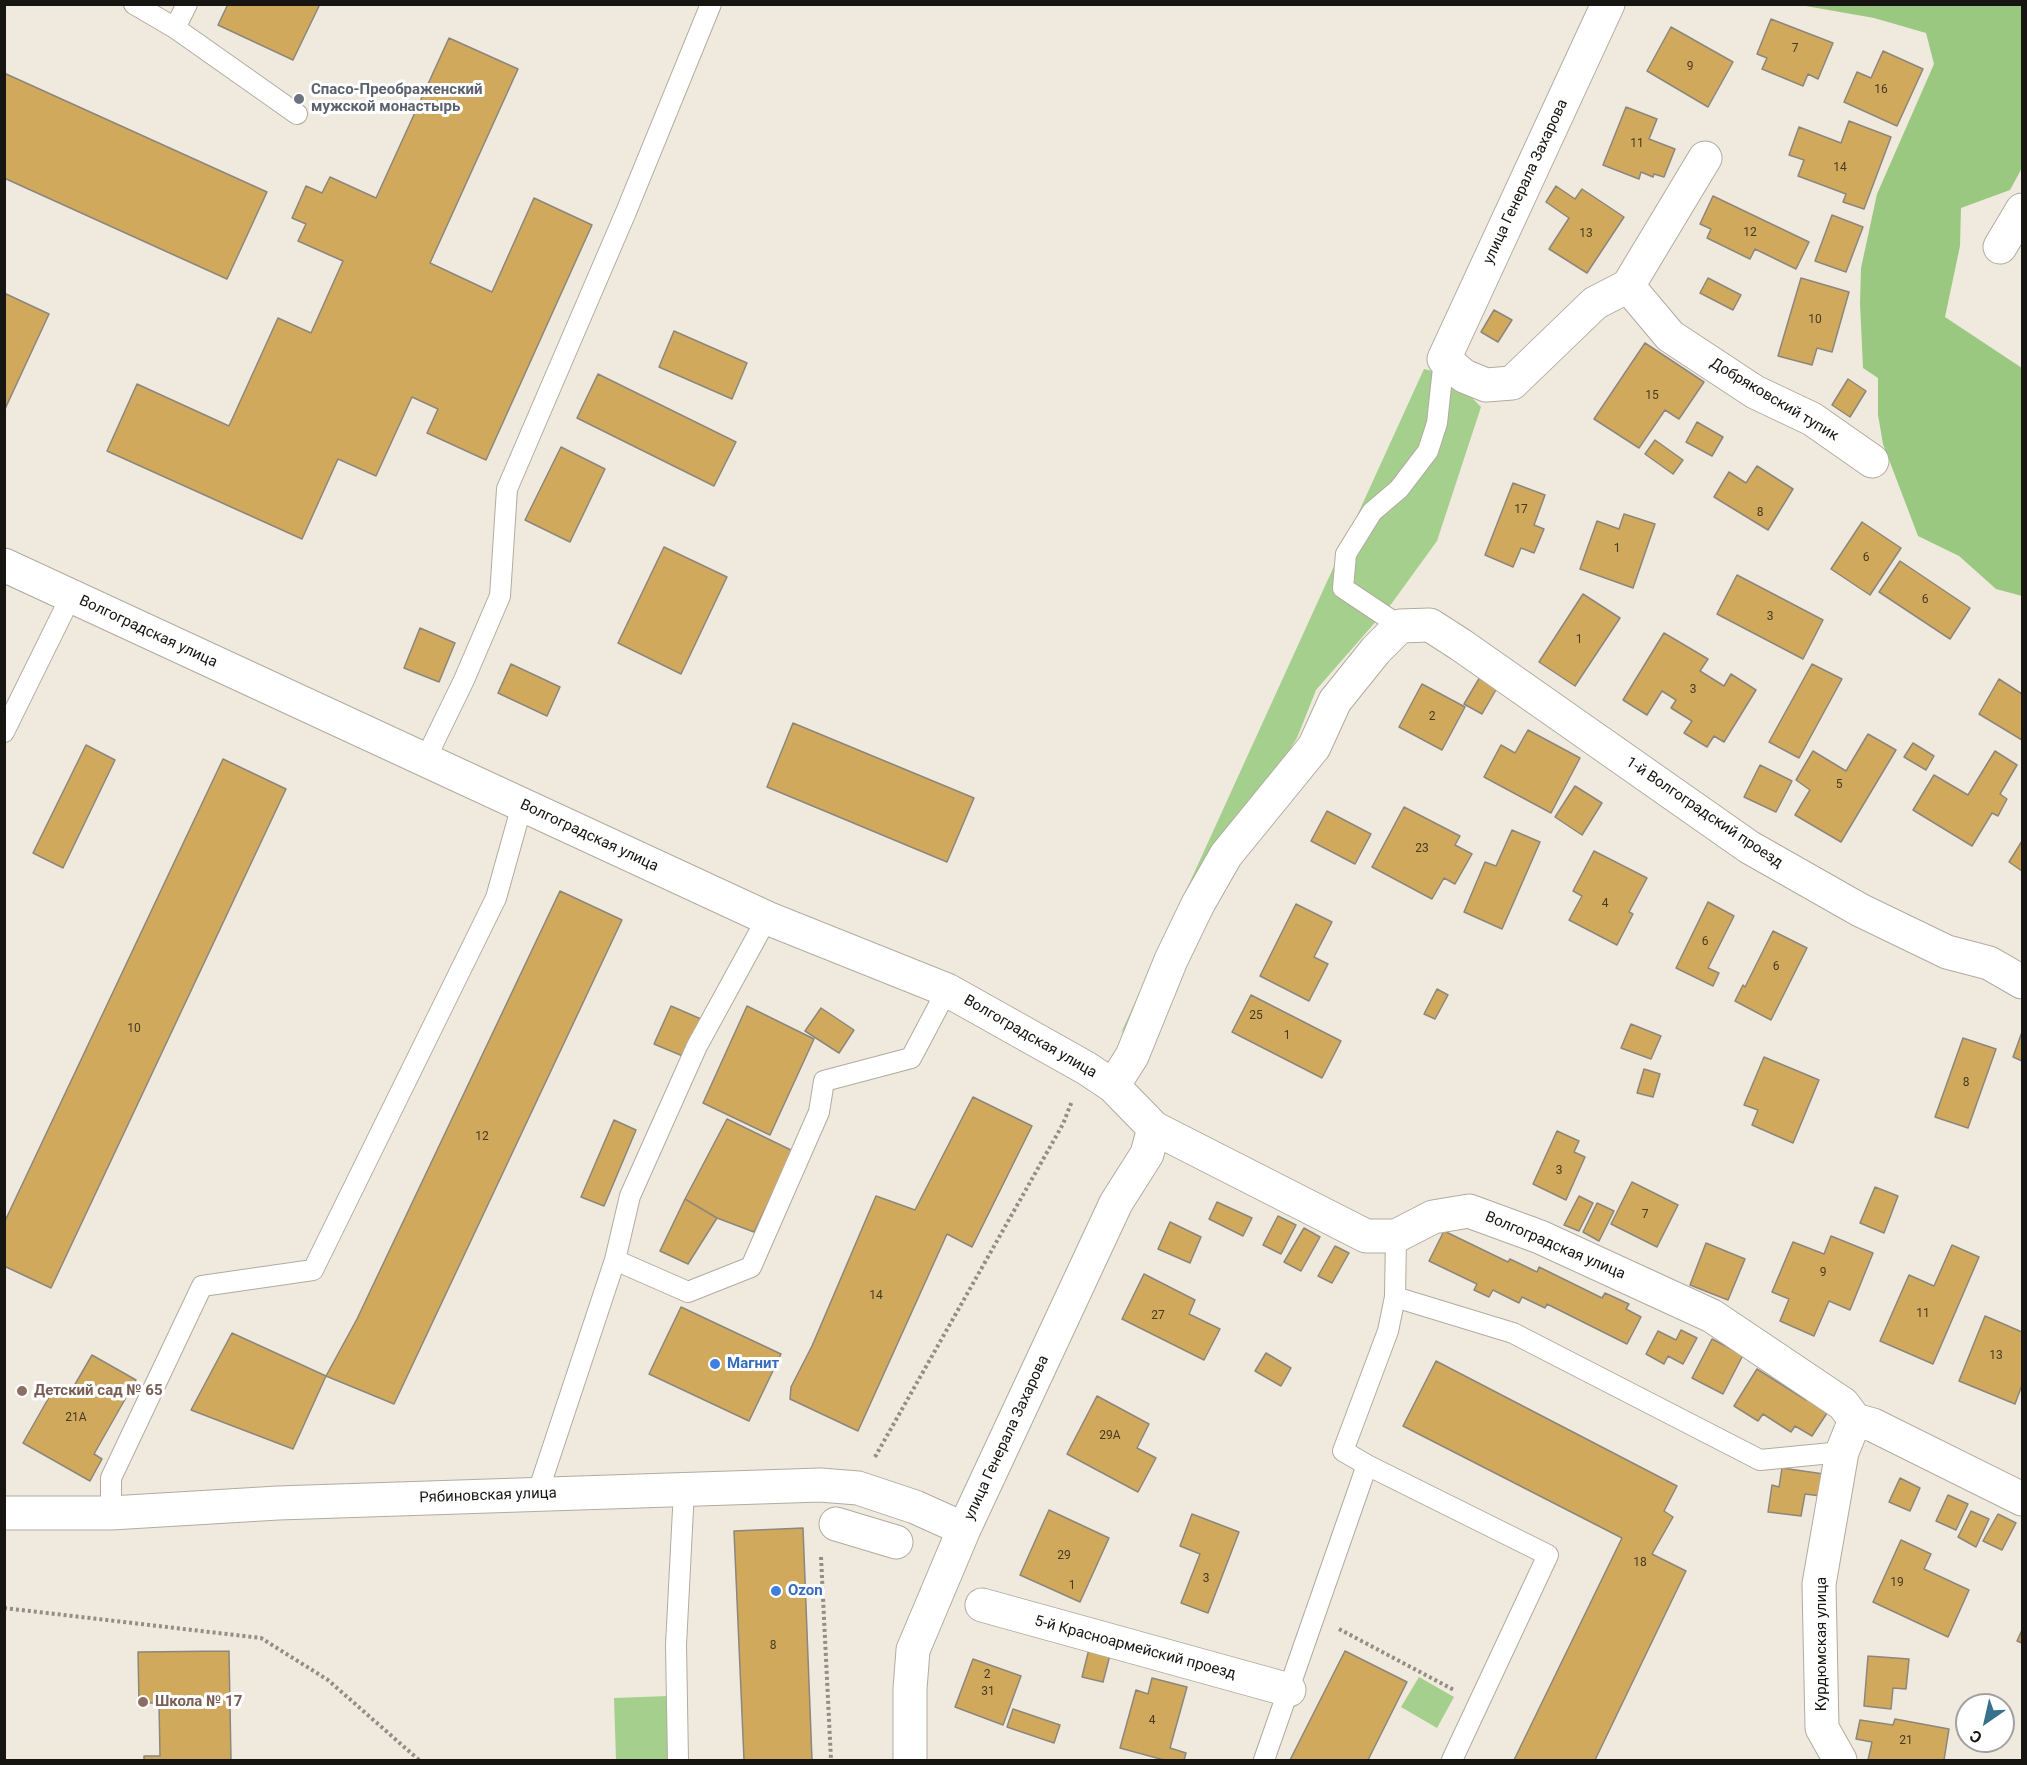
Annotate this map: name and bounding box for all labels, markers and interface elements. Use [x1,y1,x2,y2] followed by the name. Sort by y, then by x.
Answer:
[1792,42,1798,56] house number: 7
[1687,60,1693,74] house number: 9
[311,81,483,116] place label: Спасо-Преображенский мужской монастырь
[1874,83,1888,97] house number: 16
[292,92,306,106] marker: Спасо-Преображенский мужской монастырь
[1480,97,1572,267] street label: улица Генерала Захарова
[1630,137,1644,151] house number: 11
[1833,161,1847,175] house number: 14
[1743,226,1757,240] house number: 12
[1579,227,1593,241] house number: 13
[1808,313,1822,327] house number: 10
[1707,355,1841,445] street label: Добряковский тупик
[1645,389,1659,403] house number: 15
[1514,503,1528,517] house number: 17
[1757,506,1763,520] house number: 8
[1614,542,1620,556] house number: 1
[1863,551,1869,565] house number: 6
[76,592,220,672] street label: Волгоградская улица
[1922,593,1928,607] house number: 6
[1767,610,1773,624] house number: 3
[1576,633,1582,647] house number: 1
[1690,683,1696,697] house number: 3
[1429,710,1435,724] house number: 2
[1622,754,1786,872] street label: 1-й Волгоградский проезд
[1836,778,1842,792] house number: 5
[517,796,661,876] street label: Волгоградская улица
[1415,842,1429,856] house number: 23
[1602,897,1608,911] house number: 4
[1702,935,1708,949] house number: 6
[1773,960,1779,974] house number: 6
[960,992,1100,1082] street label: Волгоградская улица
[1249,1009,1263,1023] house number: 25
[127,1022,141,1036] house number: 10
[1284,1029,1290,1043] house number: 1
[1963,1076,1969,1090] house number: 8
[475,1130,489,1144] house number: 12
[1556,1164,1562,1178] house number: 3
[1482,1208,1628,1284] street label: Волгоградская улица
[1642,1208,1648,1222] house number: 7
[1820,1266,1826,1280] house number: 9
[869,1289,883,1303] house number: 14
[1916,1307,1930,1321] house number: 11
[1151,1309,1165,1323] house number: 27
[1989,1349,2003,1363] house number: 13
[961,1353,1053,1523] street label: улица Генерала Захарова
[727,1355,779,1373] place label: Магнит
[708,1357,722,1371] marker: Магнит
[34,1382,162,1400] place label: Детский сад № 65
[15,1384,29,1398] marker: Детский сад № 65
[65,1411,87,1425] house number: 21А
[1099,1429,1121,1443] house number: 29А
[419,1485,557,1507] street label: Рябиновская улица
[1057,1549,1071,1563] house number: 29
[1633,1556,1647,1570] house number: 18
[1203,1572,1209,1586] house number: 3
[1890,1576,1904,1590] house number: 19
[1813,1577,1831,1711] street label: Курдюмская улица
[1069,1579,1075,1593] house number: 1
[788,1582,823,1600] place label: Ozon
[769,1584,783,1598] marker: Ozon
[1032,1612,1238,1684] street label: 5-й Красноармейский проезд
[770,1639,776,1653] house number: 8
[984,1668,990,1682] house number: 2
[981,1685,995,1699] house number: 31
[155,1693,242,1711] place label: Школа № 17
[1955,1693,2015,1753] north arrow
[136,1695,150,1709] marker: Школа № 17
[1149,1714,1155,1728] house number: 4
[1966,1726,1985,1747] text: С
[1899,1734,1913,1748] house number: 21

